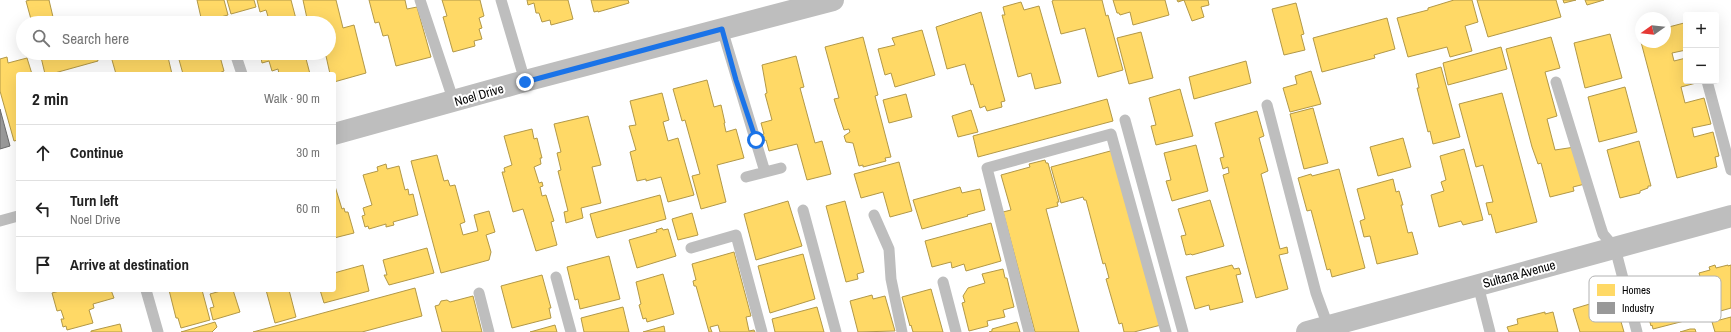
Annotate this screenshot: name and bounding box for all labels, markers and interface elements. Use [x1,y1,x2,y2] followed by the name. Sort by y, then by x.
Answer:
[1635,12,1671,48] north arrow
[1683,12,1719,84] map controls
[1683,12,1719,48] button: +
[16,16,336,60] search box
[30,27,52,49] icon: search
[62,28,129,49] text: Search here
[1683,48,1719,84] button: −
[516,73,534,91] route end
[452,80,506,110] street label: Noel Drive
[32,87,68,110] text: 2 min
[264,90,320,107] text: Walk · 90 m
[747,131,765,149] route start
[32,142,54,164] icon: ahead
[70,142,123,163] text: Continue
[296,144,320,161] text: 30 m
[70,190,118,211] text: Turn left
[32,198,54,220] icon: left
[296,200,320,217] text: 60 m
[70,211,120,228] text: Noel Drive
[32,254,54,276] icon: arrive
[70,254,189,275] text: Arrive at destination
[1481,256,1557,292] street label: Sultana Avenue
[1589,276,1721,322] legend
[1622,283,1651,297] text: Homes
[1622,301,1655,315] text: Industry

